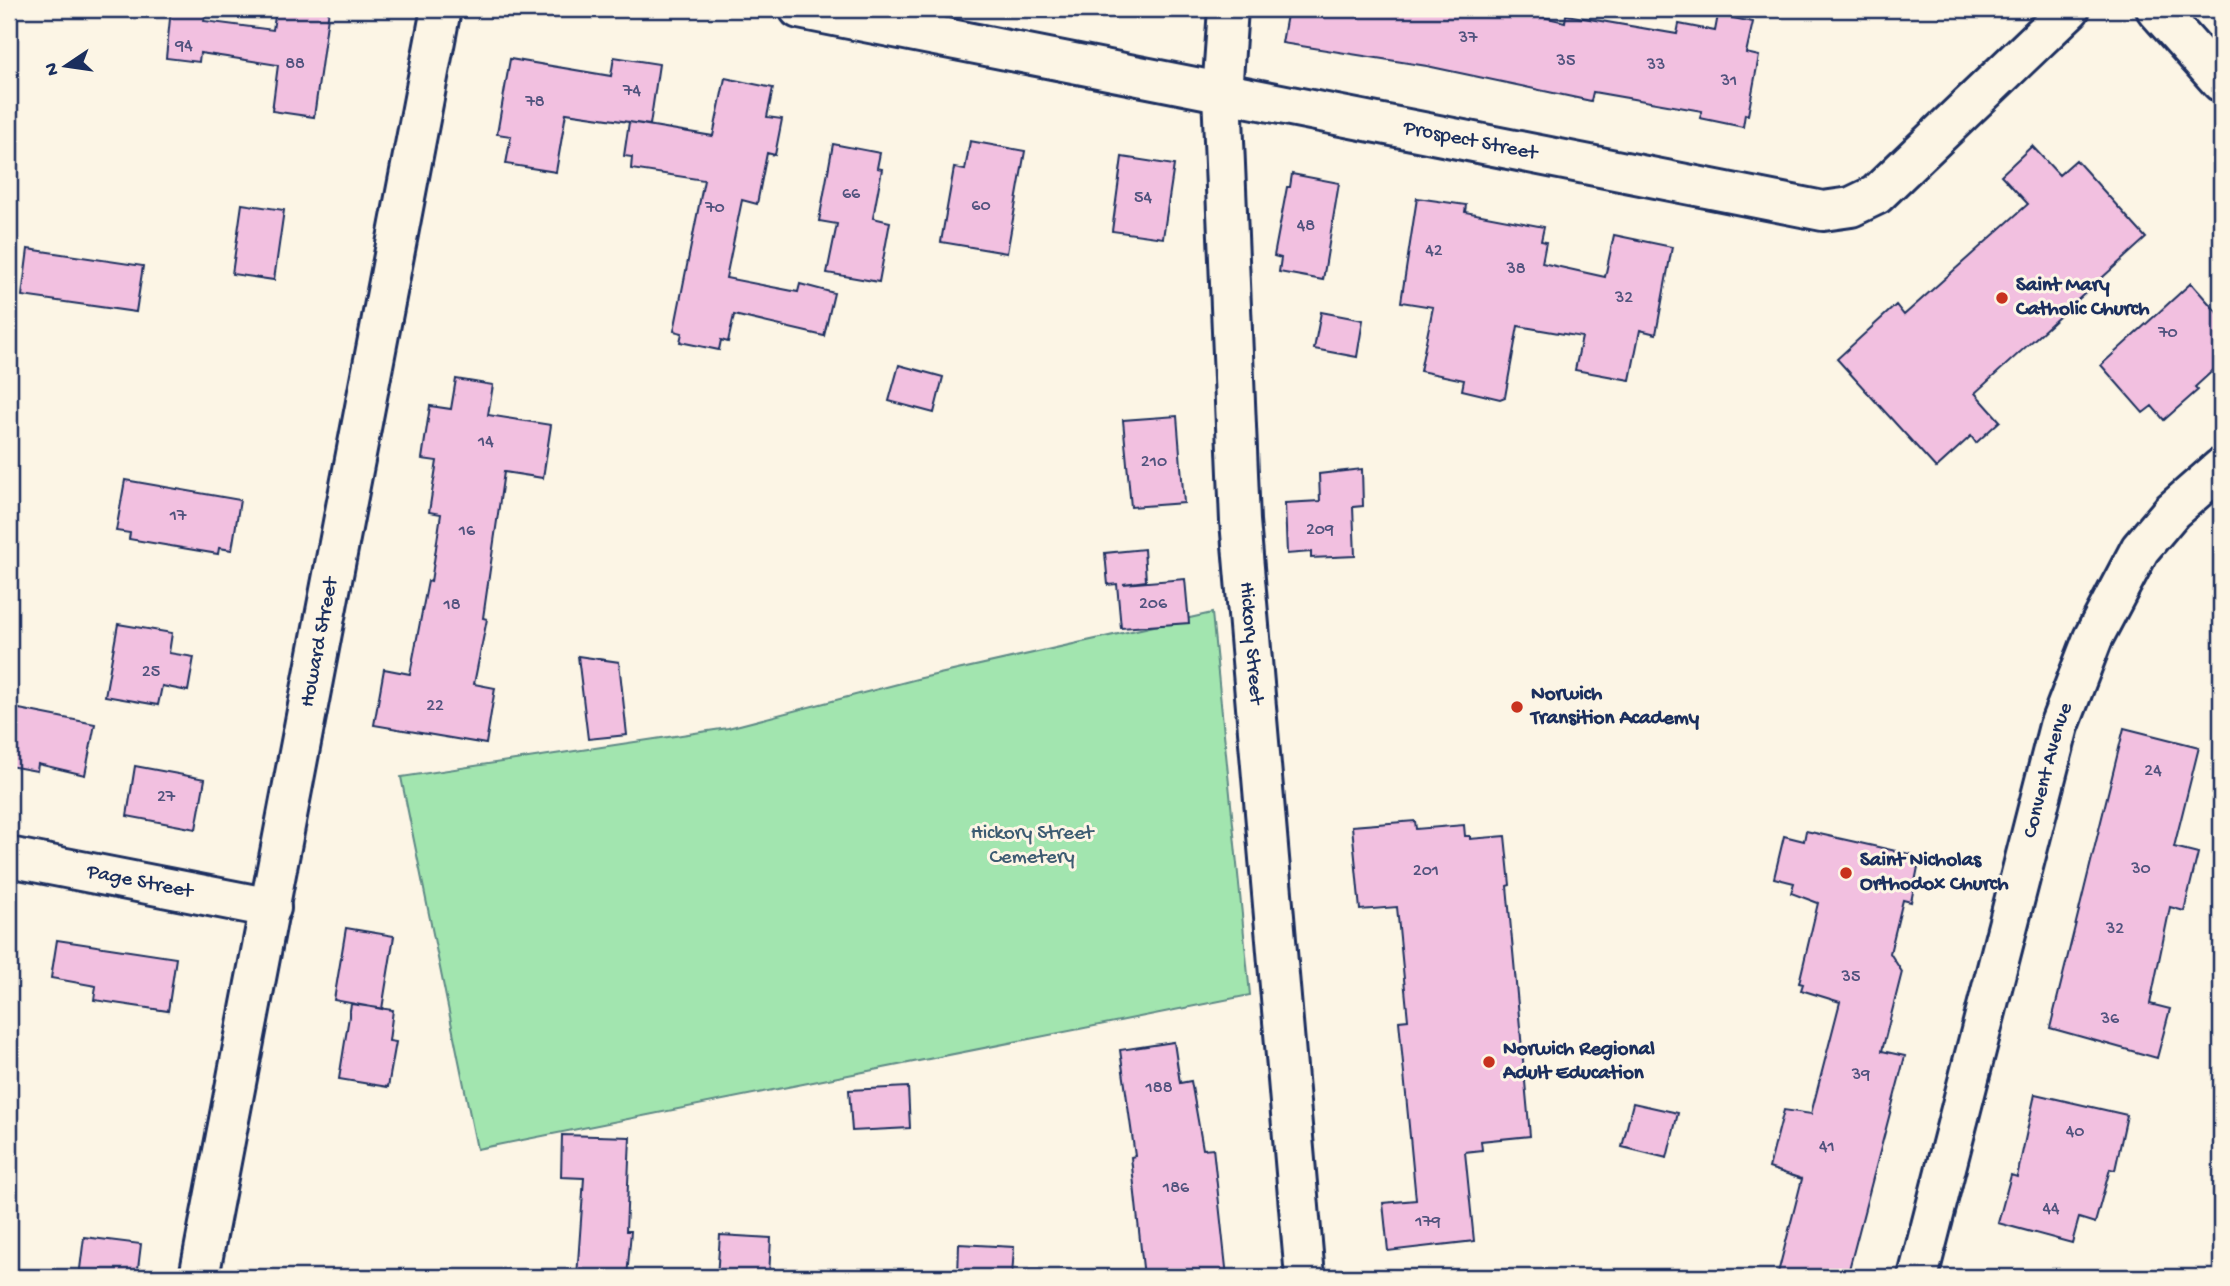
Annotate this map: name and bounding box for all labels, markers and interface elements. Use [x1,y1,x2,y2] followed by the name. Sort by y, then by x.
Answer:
[1458,28,1478,49] house number: 37
[32,32,102,102] north arrow
[174,36,193,57] house number: 94
[1556,51,1575,72] house number: 35
[285,54,305,75] house number: 88
[1646,55,1665,76] house number: 33
[40,60,65,78] text: N
[1720,71,1737,92] house number: 31
[622,81,641,102] house number: 74
[524,92,545,113] house number: 78
[1400,116,1541,167] street label: Prospect Street
[842,184,861,205] house number: 66
[1134,188,1152,209] house number: 54
[971,196,991,217] house number: 60
[704,198,725,219] house number: 70
[1297,216,1315,237] house number: 48
[1425,241,1443,262] house number: 42
[1505,259,1526,280] house number: 38
[2015,274,2150,323] place label: Saint Mary Catholic Church
[1614,288,1633,309] house number: 32
[1994,290,2010,306] marker: Saint Mary Catholic Church
[2157,323,2178,344] house number: 70
[477,432,494,453] house number: 14
[1141,452,1167,473] house number: 210
[169,506,187,527] house number: 17
[1306,520,1334,541] house number: 209
[458,521,476,542] house number: 16
[295,573,345,709] street label: Howard Street
[1233,581,1268,708] street label: Hickory Street
[1139,594,1168,615] house number: 206
[442,595,461,616] house number: 18
[142,662,160,683] house number: 25
[1529,683,1700,732] place label: Norwich Transition Academy
[426,696,444,717] house number: 22
[2018,698,2080,841] street label: Convent Avenue
[1509,699,1525,715] marker: Norwich Transition Academy
[2144,761,2162,782] house number: 24
[157,787,176,808] house number: 27
[971,822,1096,871] park label: Hickory Street Cemetery
[1860,849,2009,898] place label: Saint Nicholas Orthodox Church
[2130,859,2151,880] house number: 30
[84,860,197,905] street label: Page Street
[1413,861,1439,882] house number: 201
[1838,865,1854,881] marker: Saint Nicholas Orthodox Church
[2105,919,2124,940] house number: 32
[1841,967,1860,988] house number: 35
[2100,1009,2120,1030] house number: 36
[1502,1038,1655,1087] place label: Norwich Regional Adult Education
[1481,1054,1497,1070] marker: Norwich Regional Adult Education
[1851,1065,1870,1086] house number: 39
[1145,1078,1173,1099] house number: 188
[2066,1122,2084,1143] house number: 40
[1819,1137,1835,1158] house number: 41
[1162,1178,1190,1199] house number: 186
[2042,1199,2060,1220] house number: 44
[1414,1212,1441,1233] house number: 179

